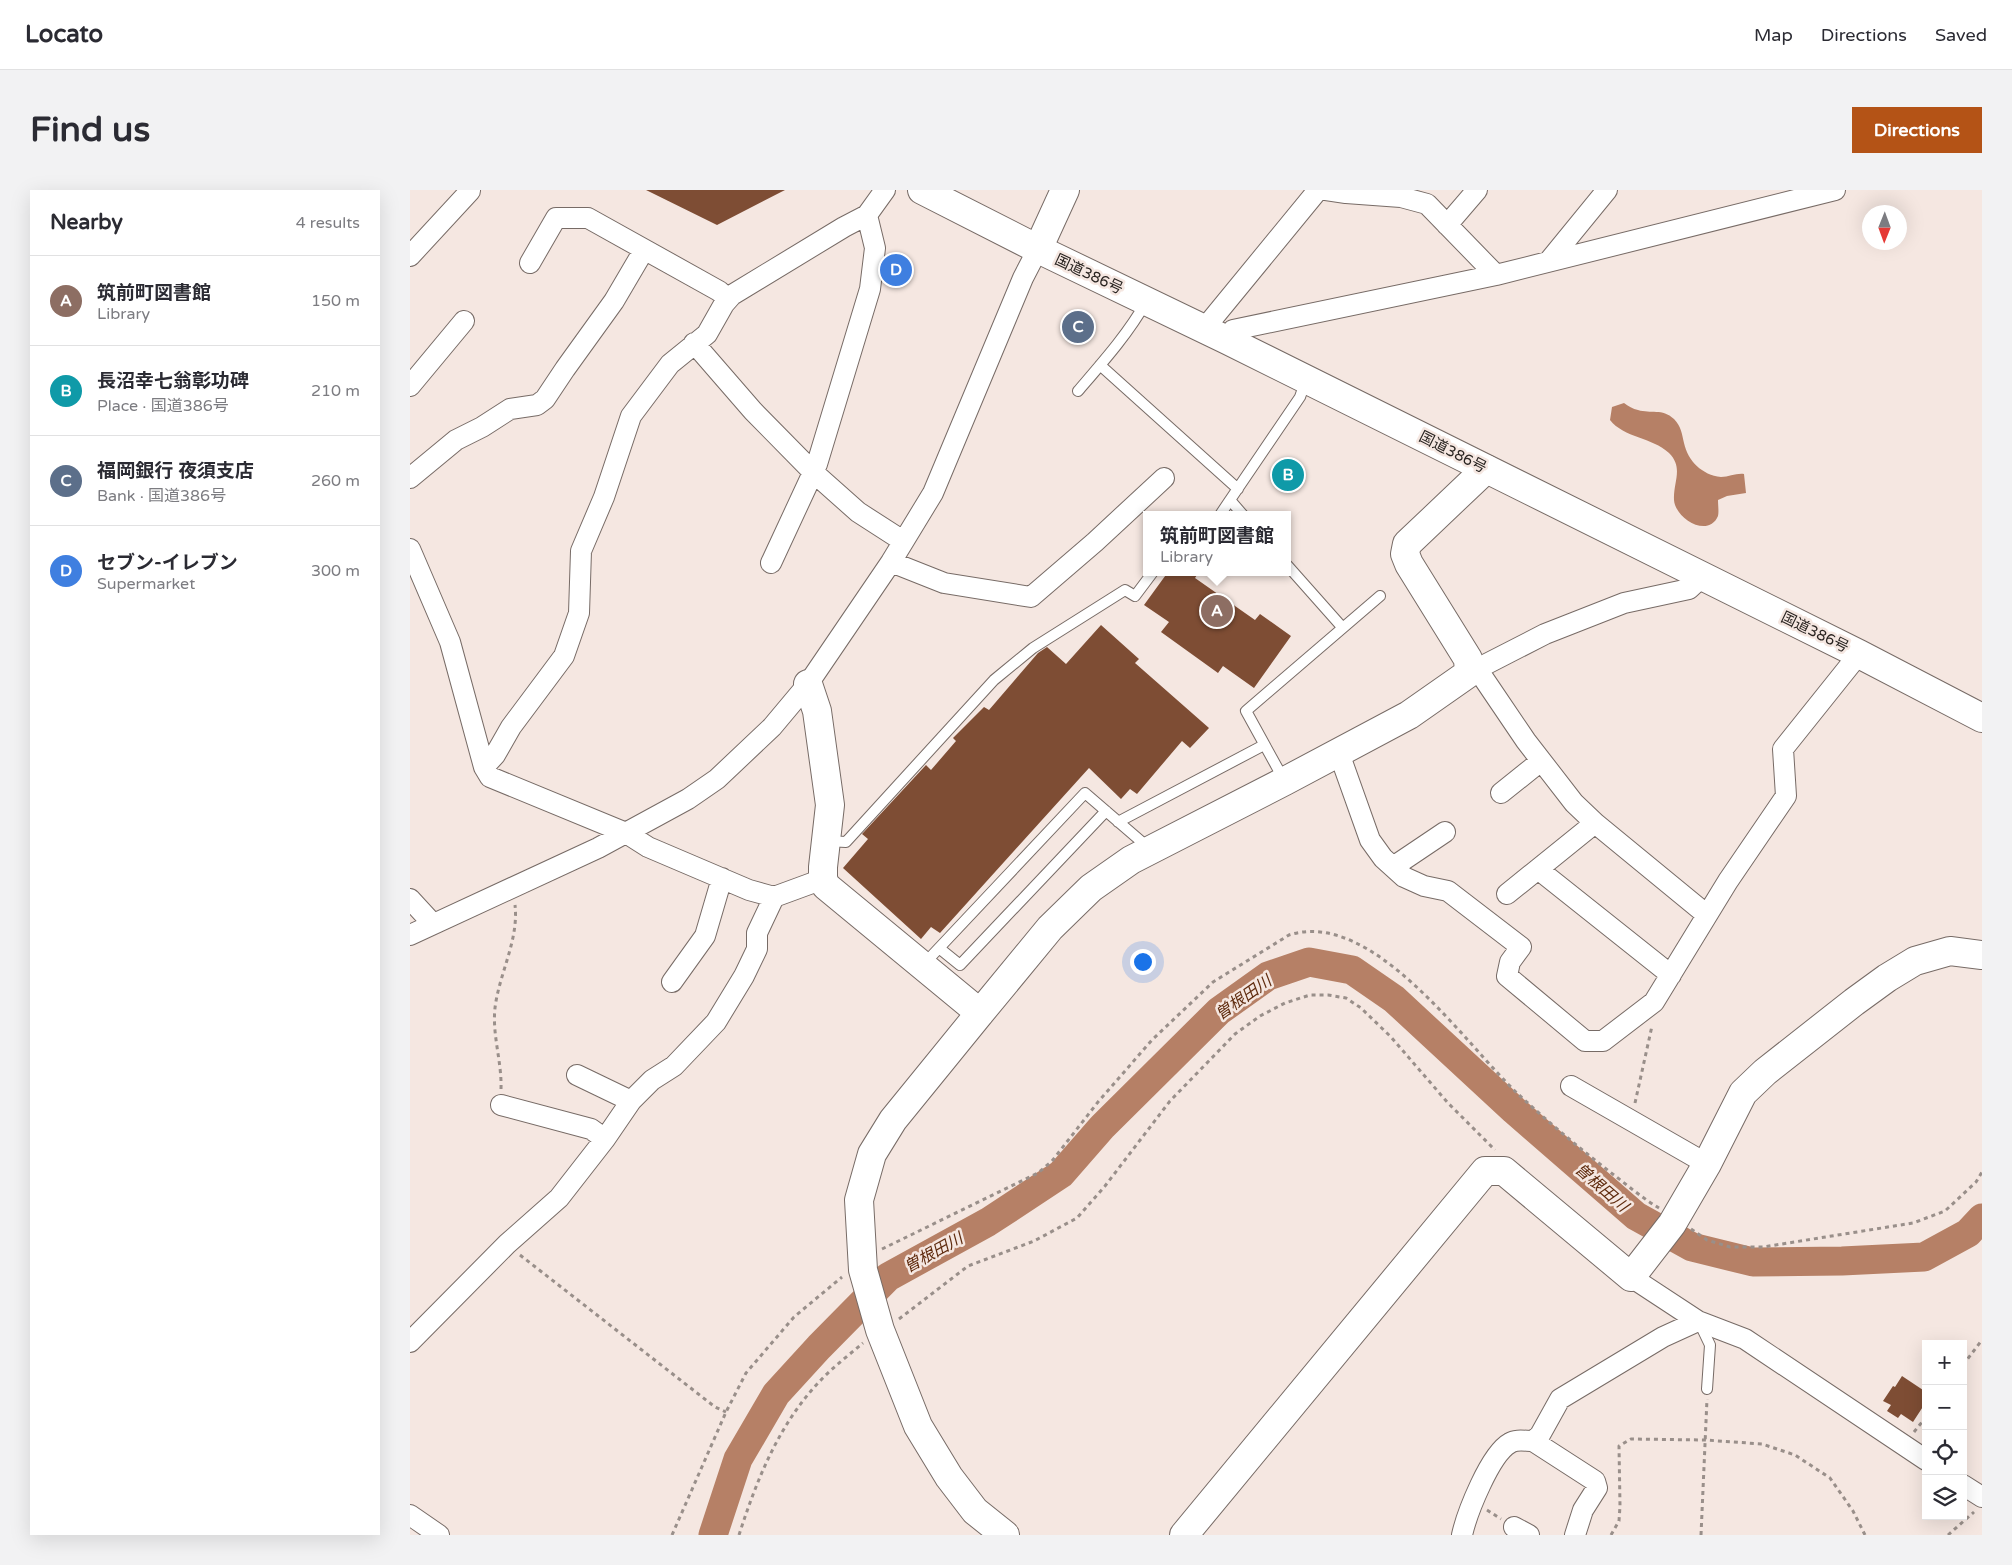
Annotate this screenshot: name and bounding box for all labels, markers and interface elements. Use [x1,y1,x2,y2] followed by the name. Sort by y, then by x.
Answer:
[25,20,103,49] text: Locato
[1754,24,1793,46] text: Map
[1821,24,1907,46] text: Directions
[1935,24,1987,46] text: Saved
[1852,107,1982,153] button: Directions
[30,109,150,151] text: Find us
[1862,205,1907,250] north arrow
[50,210,123,235] text: Nearby
[296,213,360,233] text: 4 results
[1052,250,1126,298] street label: 国道386号
[880,251,912,289] pin: D
[97,282,211,304] text: 筑前町図書館
[60,291,72,311] text: A
[311,291,360,311] text: 150 m
[97,304,150,324] text: Library
[1062,308,1094,346] pin: C
[97,370,249,392] text: 長沼幸七翁彰功碑
[60,381,72,401] text: B
[311,381,360,401] text: 210 m
[97,396,229,416] text: Place · 国道386号
[1416,427,1490,477] street label: 国道386号
[1272,456,1304,494] pin: B
[97,460,254,482] text: 福岡銀行 夜須支店
[60,471,72,491] text: C
[311,471,360,491] text: 260 m
[97,486,226,506] text: Bank · 国道386号
[1143,511,1291,576] popup
[1160,525,1274,547] text: 筑前町図書館
[1160,547,1213,567] text: Library
[97,552,238,574] text: セブン-イレブン
[60,561,72,581] text: D
[311,561,360,581] text: 300 m
[97,574,195,594] text: Supermarket
[1201,592,1233,630] pin: A
[1778,608,1852,656] street label: 国道386号
[1130,949,1156,975] your location
[1212,970,1277,1024] water label: 曽根田川
[1571,1159,1634,1218] water label: 曽根田川
[901,1228,968,1277] water label: 曽根田川
[1922,1340,1967,1520] map controls
[1922,1340,1967,1385] button: +
[1922,1385,1967,1430] button: −
[1922,1430,1967,1475] button: locate
[1922,1475,1967,1520] button: layers

